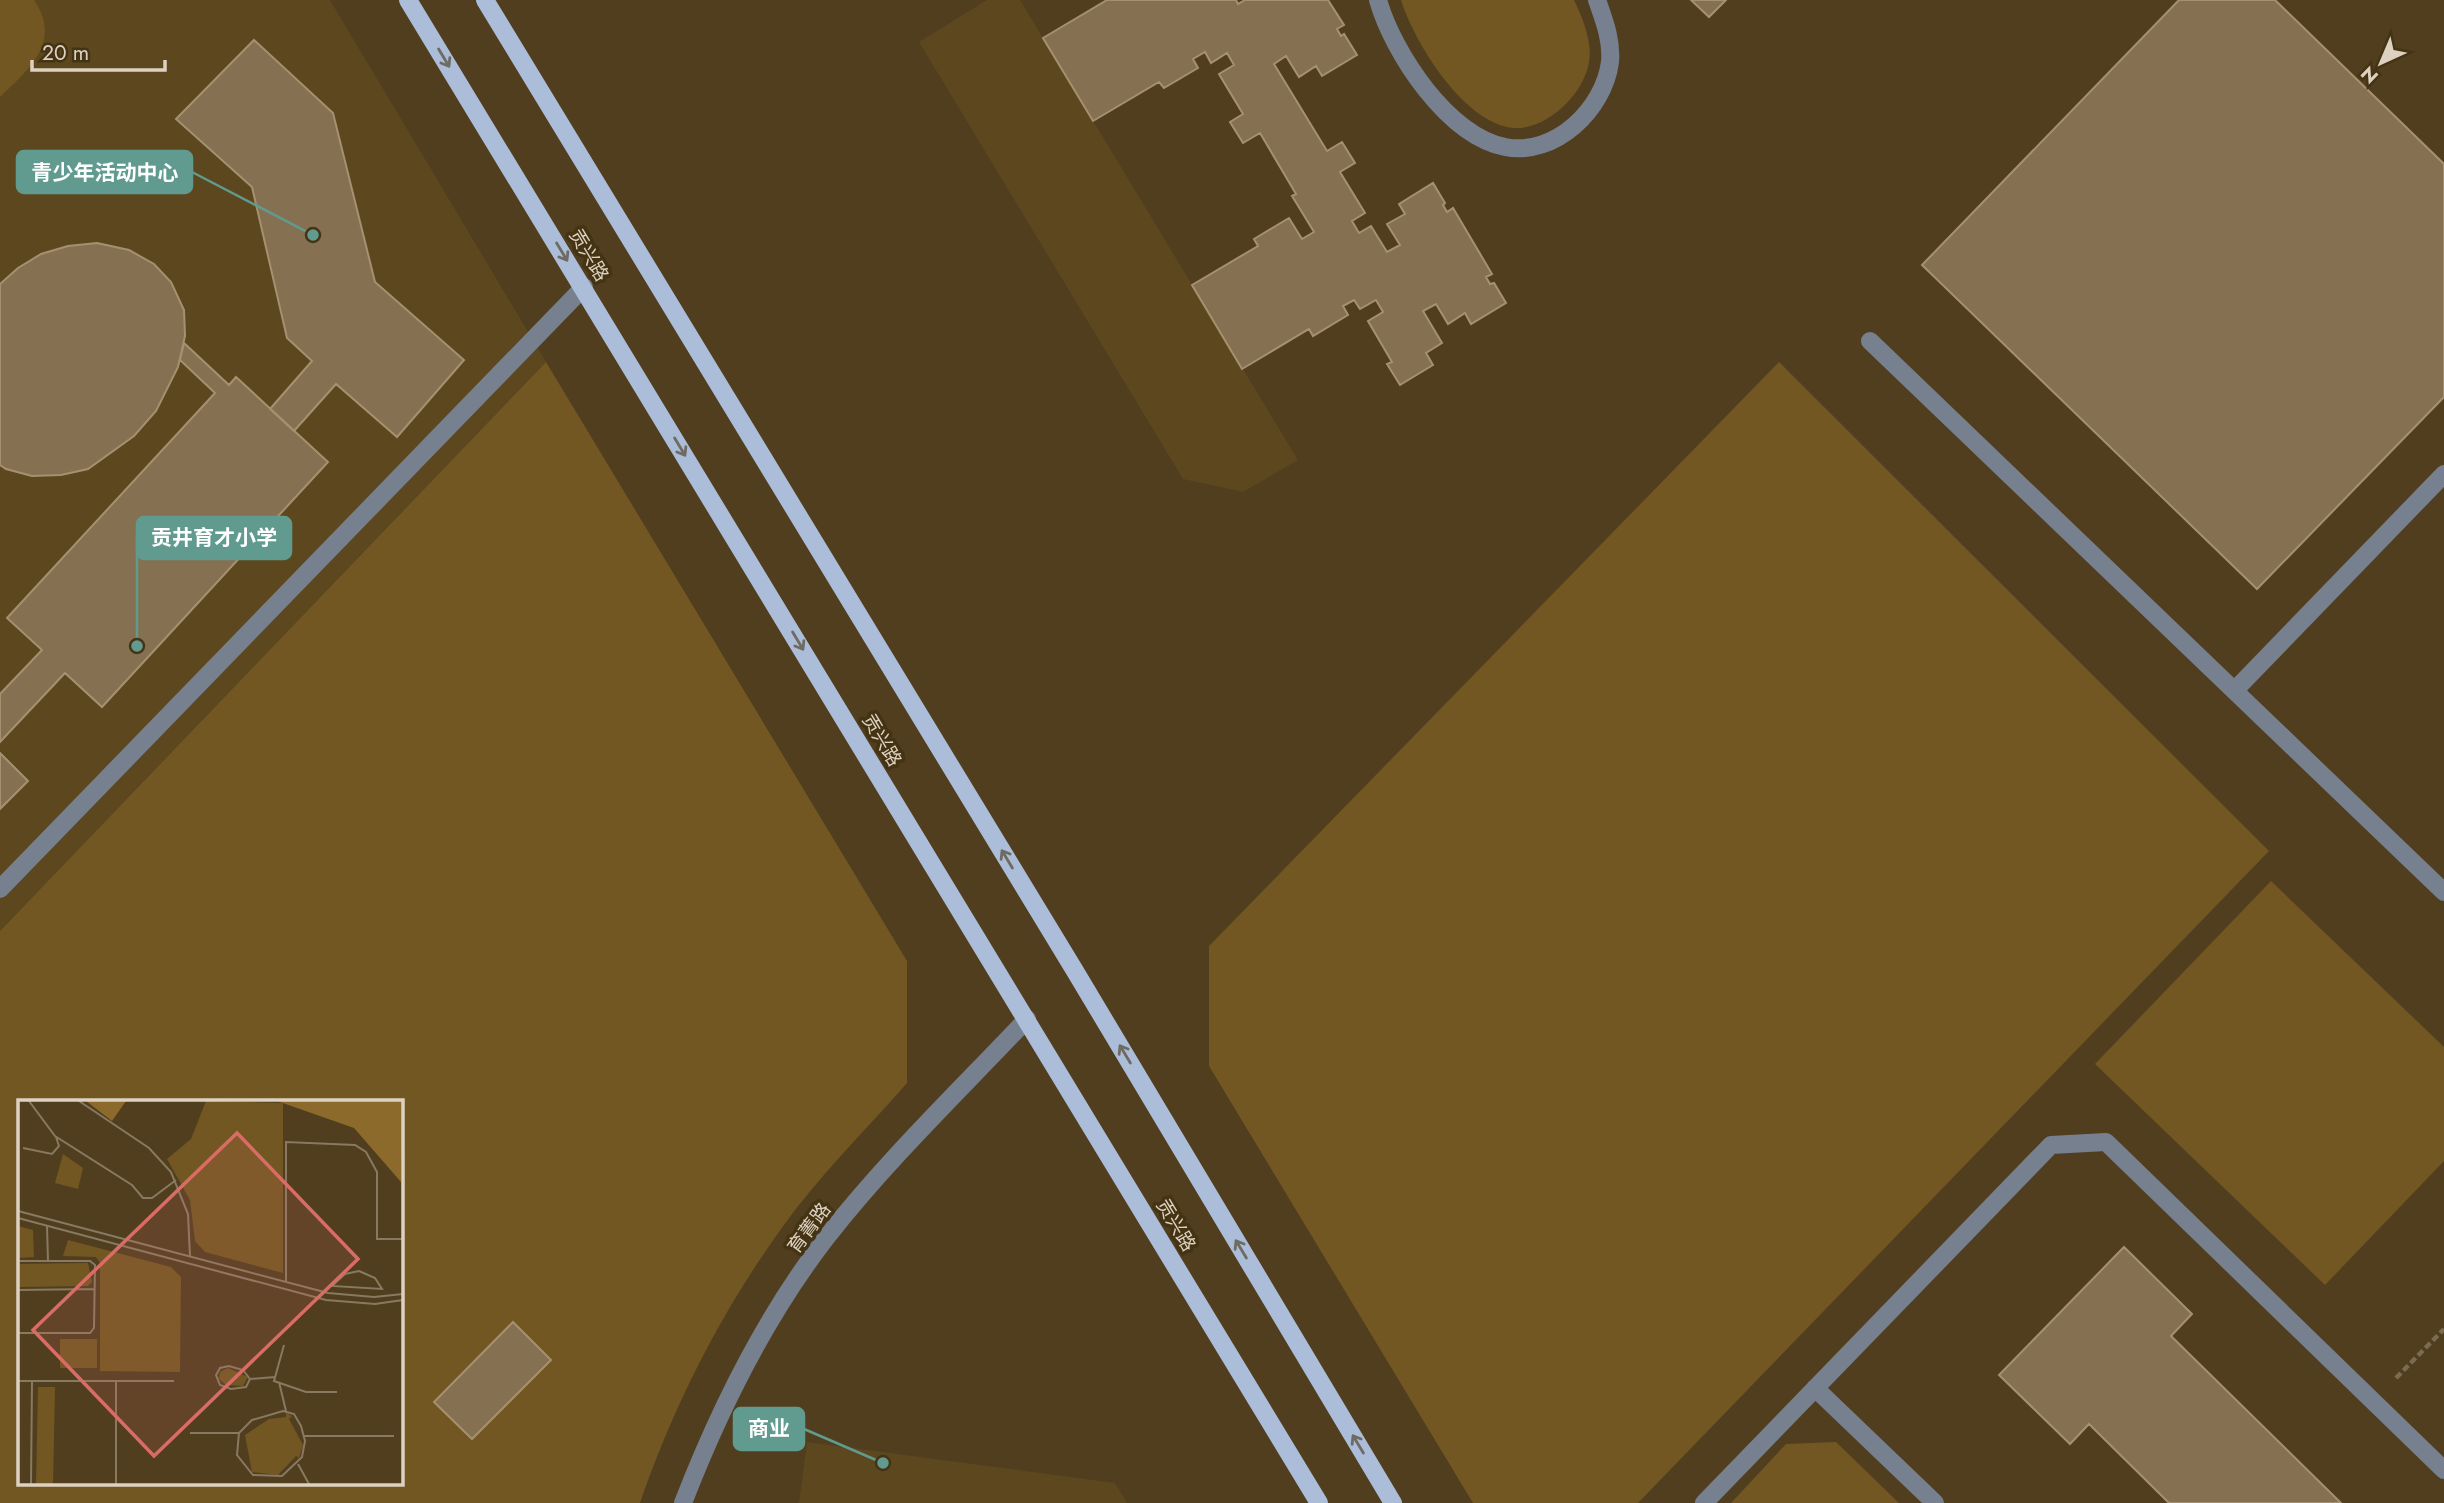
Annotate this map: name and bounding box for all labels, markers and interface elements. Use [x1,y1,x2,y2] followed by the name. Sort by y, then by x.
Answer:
[32,28,164,72] scale bar
[2346,28,2416,98] north arrow
[42,38,89,68] text: 20 m
[437,48,451,68] one-way arrow
[2355,60,2384,90] text: N
[17,151,192,193] callout: 青少年活动中心
[32,158,179,188] text: 青少年活动中心
[563,224,615,286] street label: 贡兴路
[556,242,570,262] one-way arrow
[674,436,688,456] one-way arrow
[137,517,291,559] callout: 贡井育才小学
[151,523,277,553] text: 贡井育才小学
[792,631,806,651] one-way arrow
[856,709,908,771] street label: 贡兴路
[1000,849,1014,869] one-way arrow
[1117,1044,1131,1064] one-way arrow
[18,1100,402,1486] inset map
[1150,1194,1202,1256] street label: 贡兴路
[781,1197,837,1259] street label: 育菁路
[1234,1240,1248,1260] one-way arrow
[734,1408,804,1450] callout: 商业
[748,1414,790,1444] text: 商业
[1351,1435,1365,1455] one-way arrow

